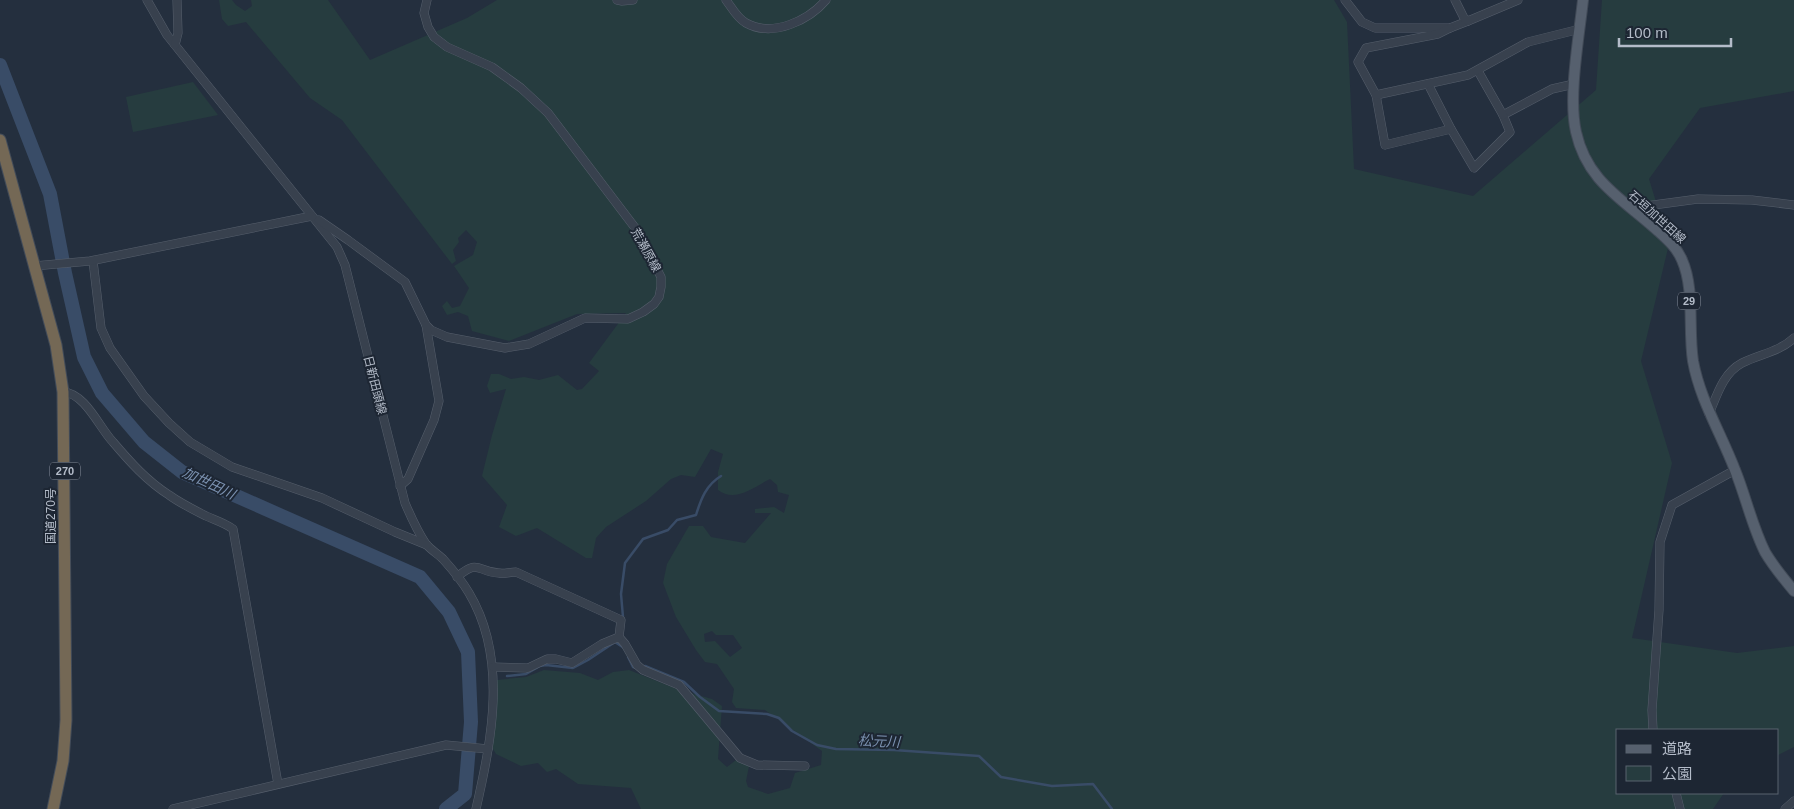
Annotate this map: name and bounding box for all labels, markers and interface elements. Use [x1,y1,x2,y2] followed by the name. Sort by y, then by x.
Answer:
[1619,15,1732,47] scale bar
[1626,24,1668,41] text: 100 m
[1626,188,1688,246] street label: 石垣加世田線
[628,226,664,274] street label: 荒瀬原線
[1678,292,1700,310] road number: 29
[361,354,389,416] street label: 日新田頭線
[50,462,80,480] road number: 270
[180,464,240,503] water label: 加世田川
[44,488,58,544] street label: 国道270号
[1616,729,1779,794] legend
[858,732,902,750] water label: 松元川
[1662,740,1692,757] text: 道路
[1662,765,1692,782] text: 公園

